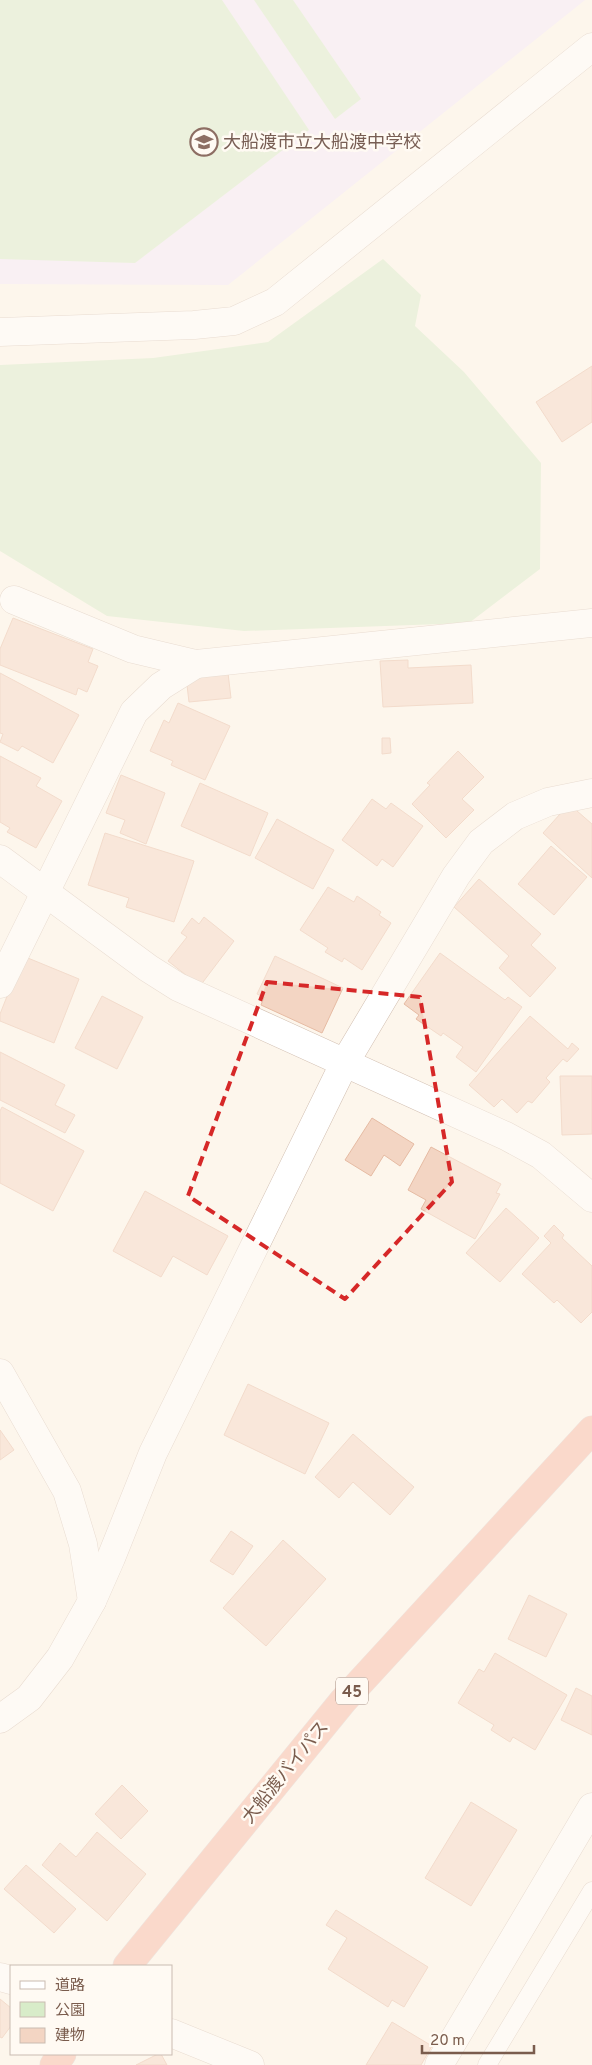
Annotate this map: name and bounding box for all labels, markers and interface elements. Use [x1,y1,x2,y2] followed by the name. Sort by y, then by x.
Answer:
[189,127,219,157] school or university icon: 大船渡市立大船渡中学校
[223,132,421,155] place label: 大船渡市立大船渡中学校
[336,1678,368,1704] road number: 45
[238,1717,335,1829] street label: 大船渡バイパス
[10,1965,172,2055] legend
[55,1977,85,1996] text: 道路
[55,2002,85,2021] text: 公園
[422,2022,534,2054] scale bar
[55,2027,85,2046] text: 建物
[430,2032,465,2051] text: 20 m

